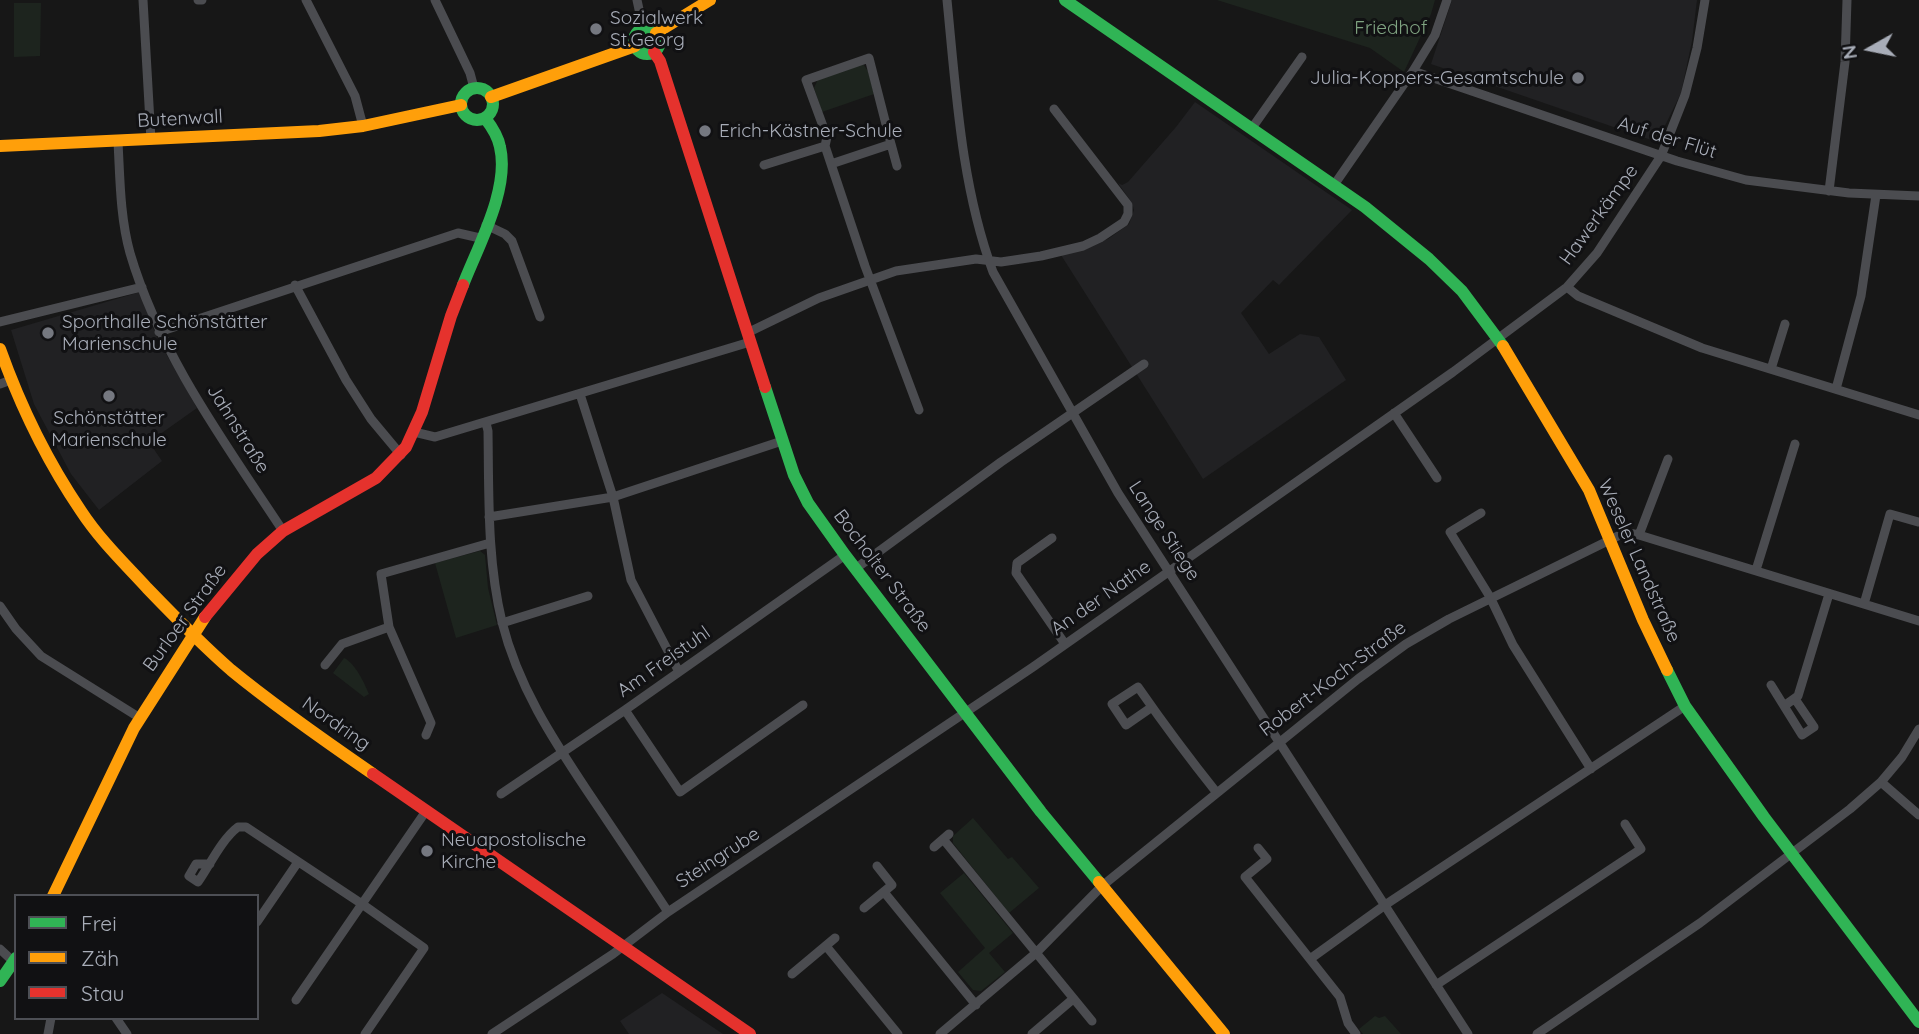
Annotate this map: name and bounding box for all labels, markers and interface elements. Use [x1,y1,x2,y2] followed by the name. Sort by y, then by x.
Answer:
[610,7,703,51] place label: Sozialwerk St.Georg
[1835,14,1905,84] north arrow
[1354,17,1428,39] park label: Friedhof
[588,21,604,37] marker: Sozialwerk St.Georg
[1836,44,1862,61] text: N
[1310,67,1564,89] place label: Julia-Koppers-Gesamtschule
[1570,70,1586,86] marker: Julia-Koppers-Gesamtschule
[137,105,223,133] street label: Butenwall
[1615,112,1719,164] street label: Auf der Flüt
[719,120,902,142] place label: Erich-Kästner-Schule
[697,123,713,139] marker: Erich-Kästner-Schule
[1555,160,1643,270] street label: Hawerkämpe
[62,311,268,355] place label: Sporthalle Schönstätter Marienschule
[40,325,56,341] marker: Sporthalle Schönstätter Marienschule
[202,380,274,478] street label: Jahnstraße
[101,388,117,404] marker: Schönstätter Marienschule
[51,407,167,451] place label: Schönstätter Marienschule
[1593,476,1685,646] street label: Weseler Landstraße
[1123,477,1205,585] street label: Lange Stiege
[828,505,936,637] street label: Bocholter Straße
[1047,555,1155,641] street label: An der Nathe
[138,560,232,676] street label: Burloer Straße
[1255,617,1411,741] street label: Robert-Koch-Straße
[613,622,715,702] street label: Am Freistuhl
[298,692,374,756] street label: Nordring
[672,823,764,893] street label: Steingrube
[441,829,586,873] place label: Neuapostolische Kirche
[419,843,435,859] marker: Neuapostolische Kirche
[14,894,259,1020] legend
[81,910,117,936] text: Frei
[81,945,119,971] text: Zäh
[81,980,124,1006] text: Stau

